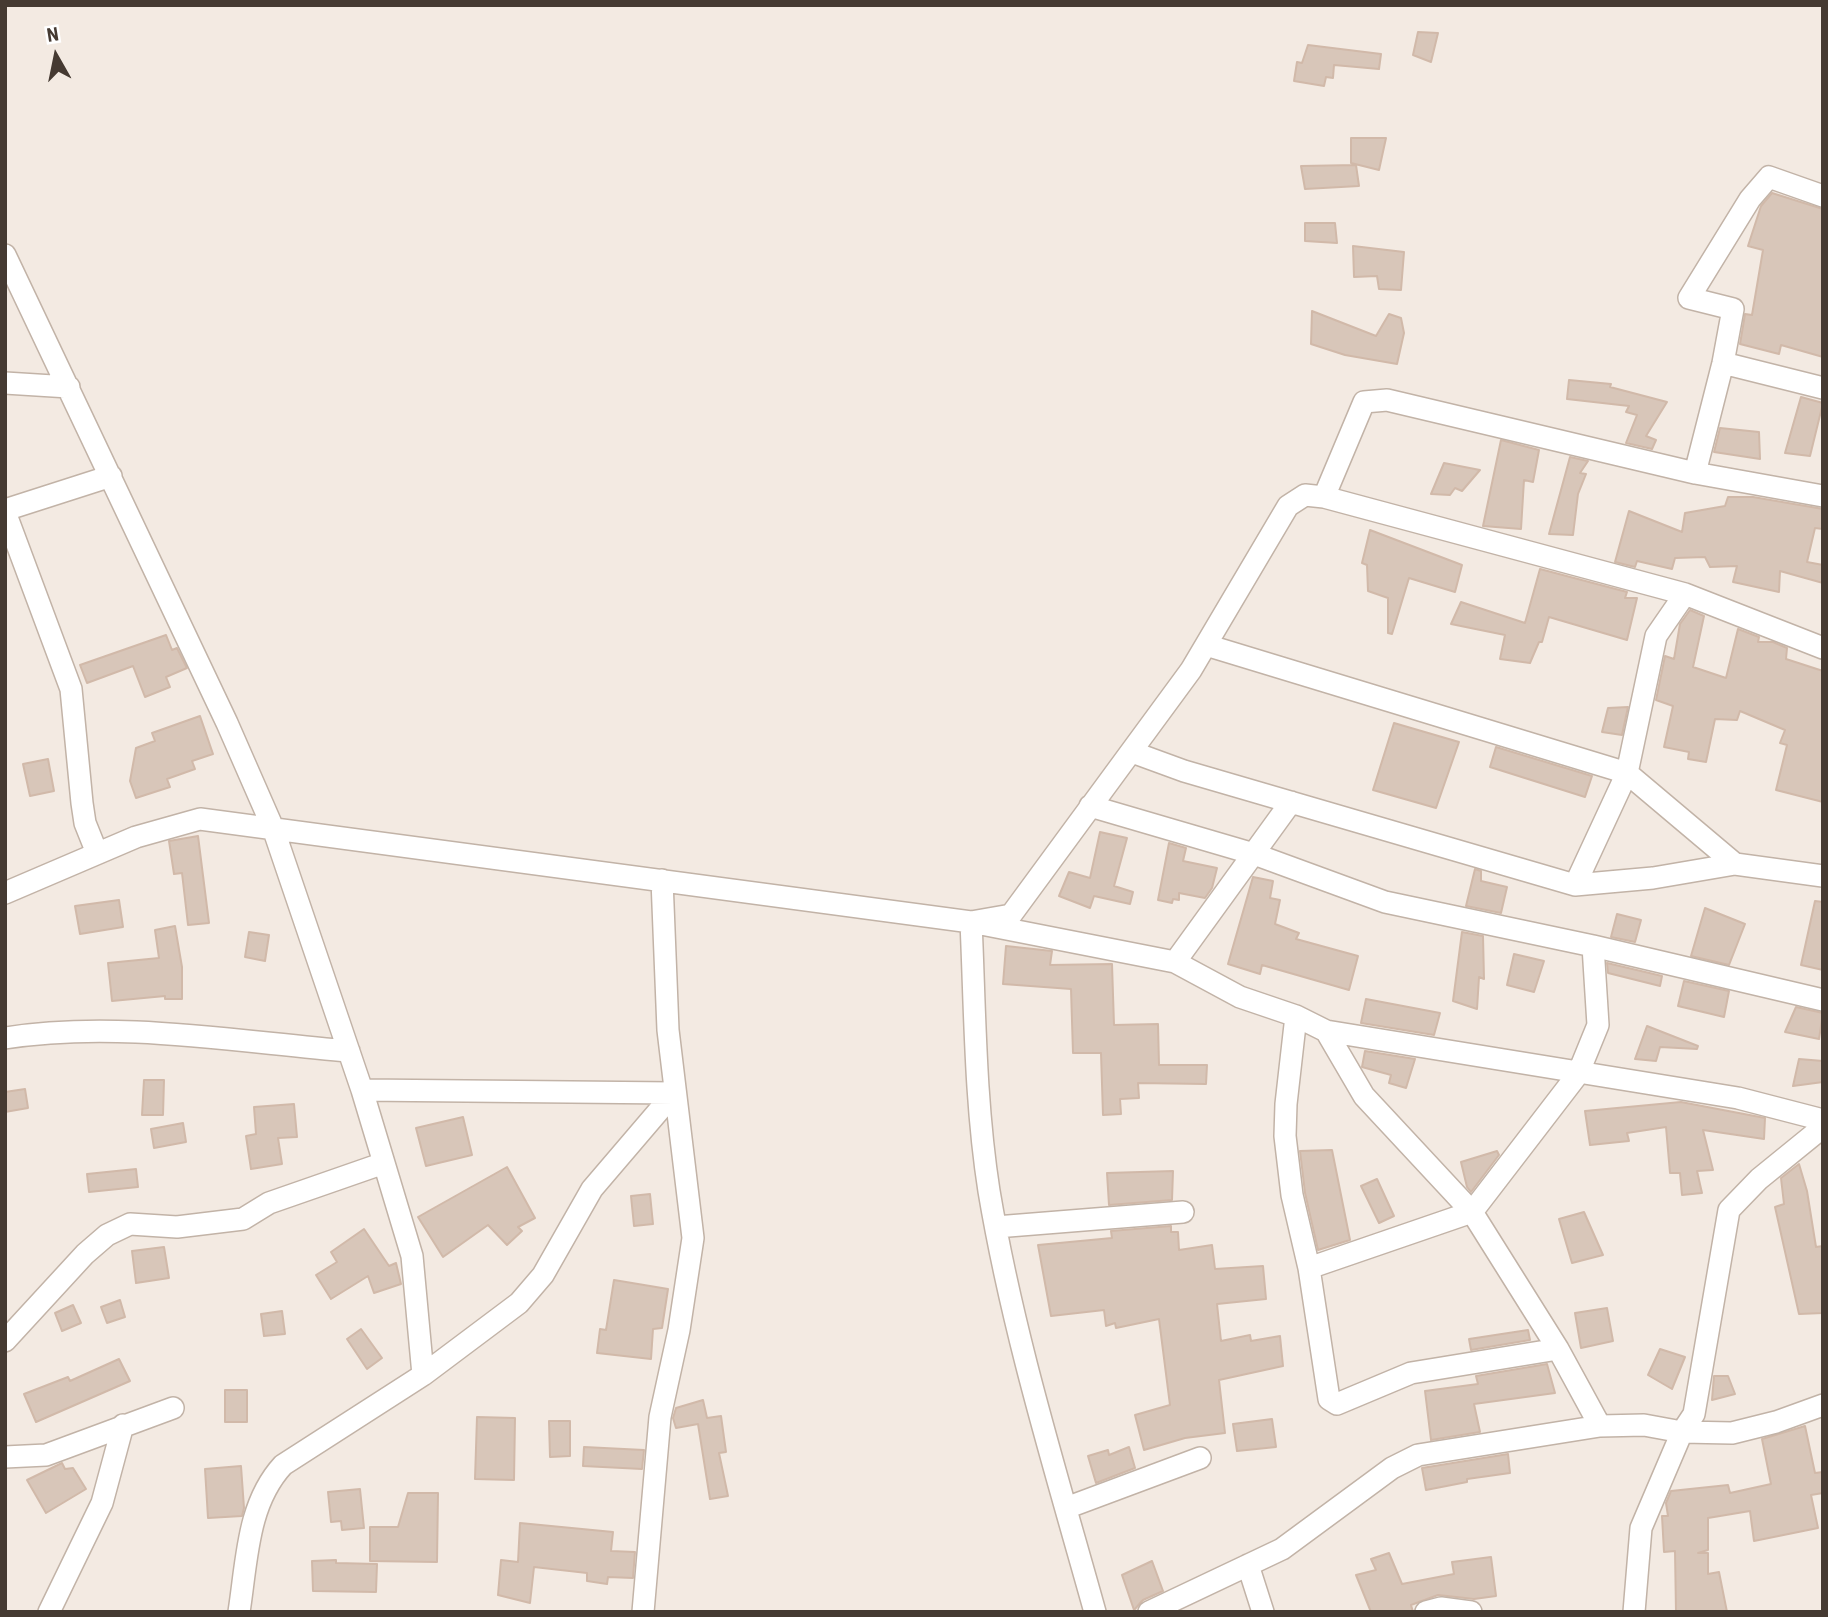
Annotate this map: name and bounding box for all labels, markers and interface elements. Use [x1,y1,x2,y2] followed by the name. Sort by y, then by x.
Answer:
[21,21,91,91] north arrow
[45,22,60,47] text: N

